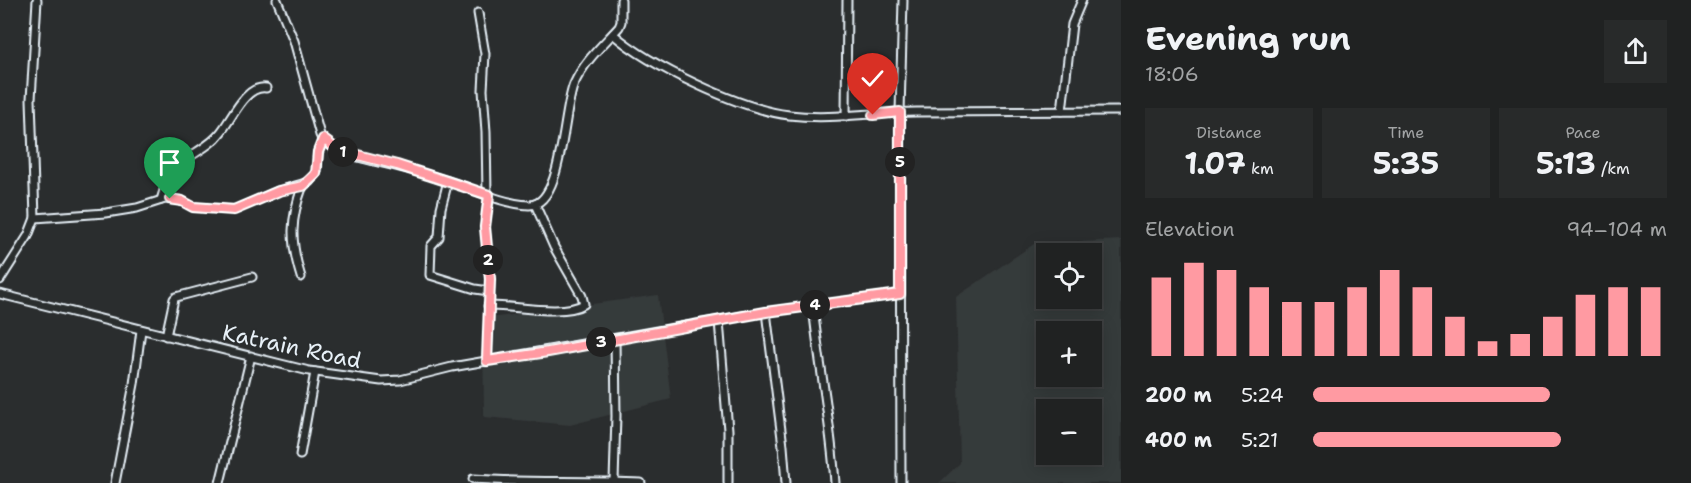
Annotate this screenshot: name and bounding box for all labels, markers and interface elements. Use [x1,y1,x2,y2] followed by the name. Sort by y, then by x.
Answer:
[1145,16,1351,61] text: Evening run
[1604,20,1667,83] button: share
[847,53,898,115] pin
[1145,61,1199,87] text: 18:06
[856,62,889,95] icon: check
[1196,122,1262,143] text: Distance
[1388,122,1424,143] text: Time
[1565,122,1601,143] text: Pace
[144,137,195,199] pin
[328,137,358,167] pin: 1
[339,141,347,162] text: 1
[1184,143,1246,184] text: 1.07
[1373,143,1439,184] text: 5:35
[1536,143,1596,184] text: 5:13
[153,146,186,179] icon: arrive
[885,147,915,177] pin: 5
[895,151,905,172] text: 5
[1246,158,1274,179] text: km
[1596,158,1630,179] text: /km
[1145,216,1235,242] text: Elevation
[1567,216,1667,242] text: 94–104 m
[1036,243,1102,465] map controls
[1036,243,1102,309] button: locate
[473,245,503,275] pin: 2
[482,249,494,270] text: 2
[800,290,830,320] pin: 4
[809,294,821,315] text: 4
[220,318,364,375] street label: Katrain Road
[1036,321,1102,387] button: +
[586,327,616,357] pin: 3
[595,331,607,352] text: 3
[1145,382,1212,408] text: 200 m
[1241,382,1284,408] text: 5:24
[1036,399,1102,465] button: −
[1145,427,1212,453] text: 400 m
[1241,427,1278,453] text: 5:21

